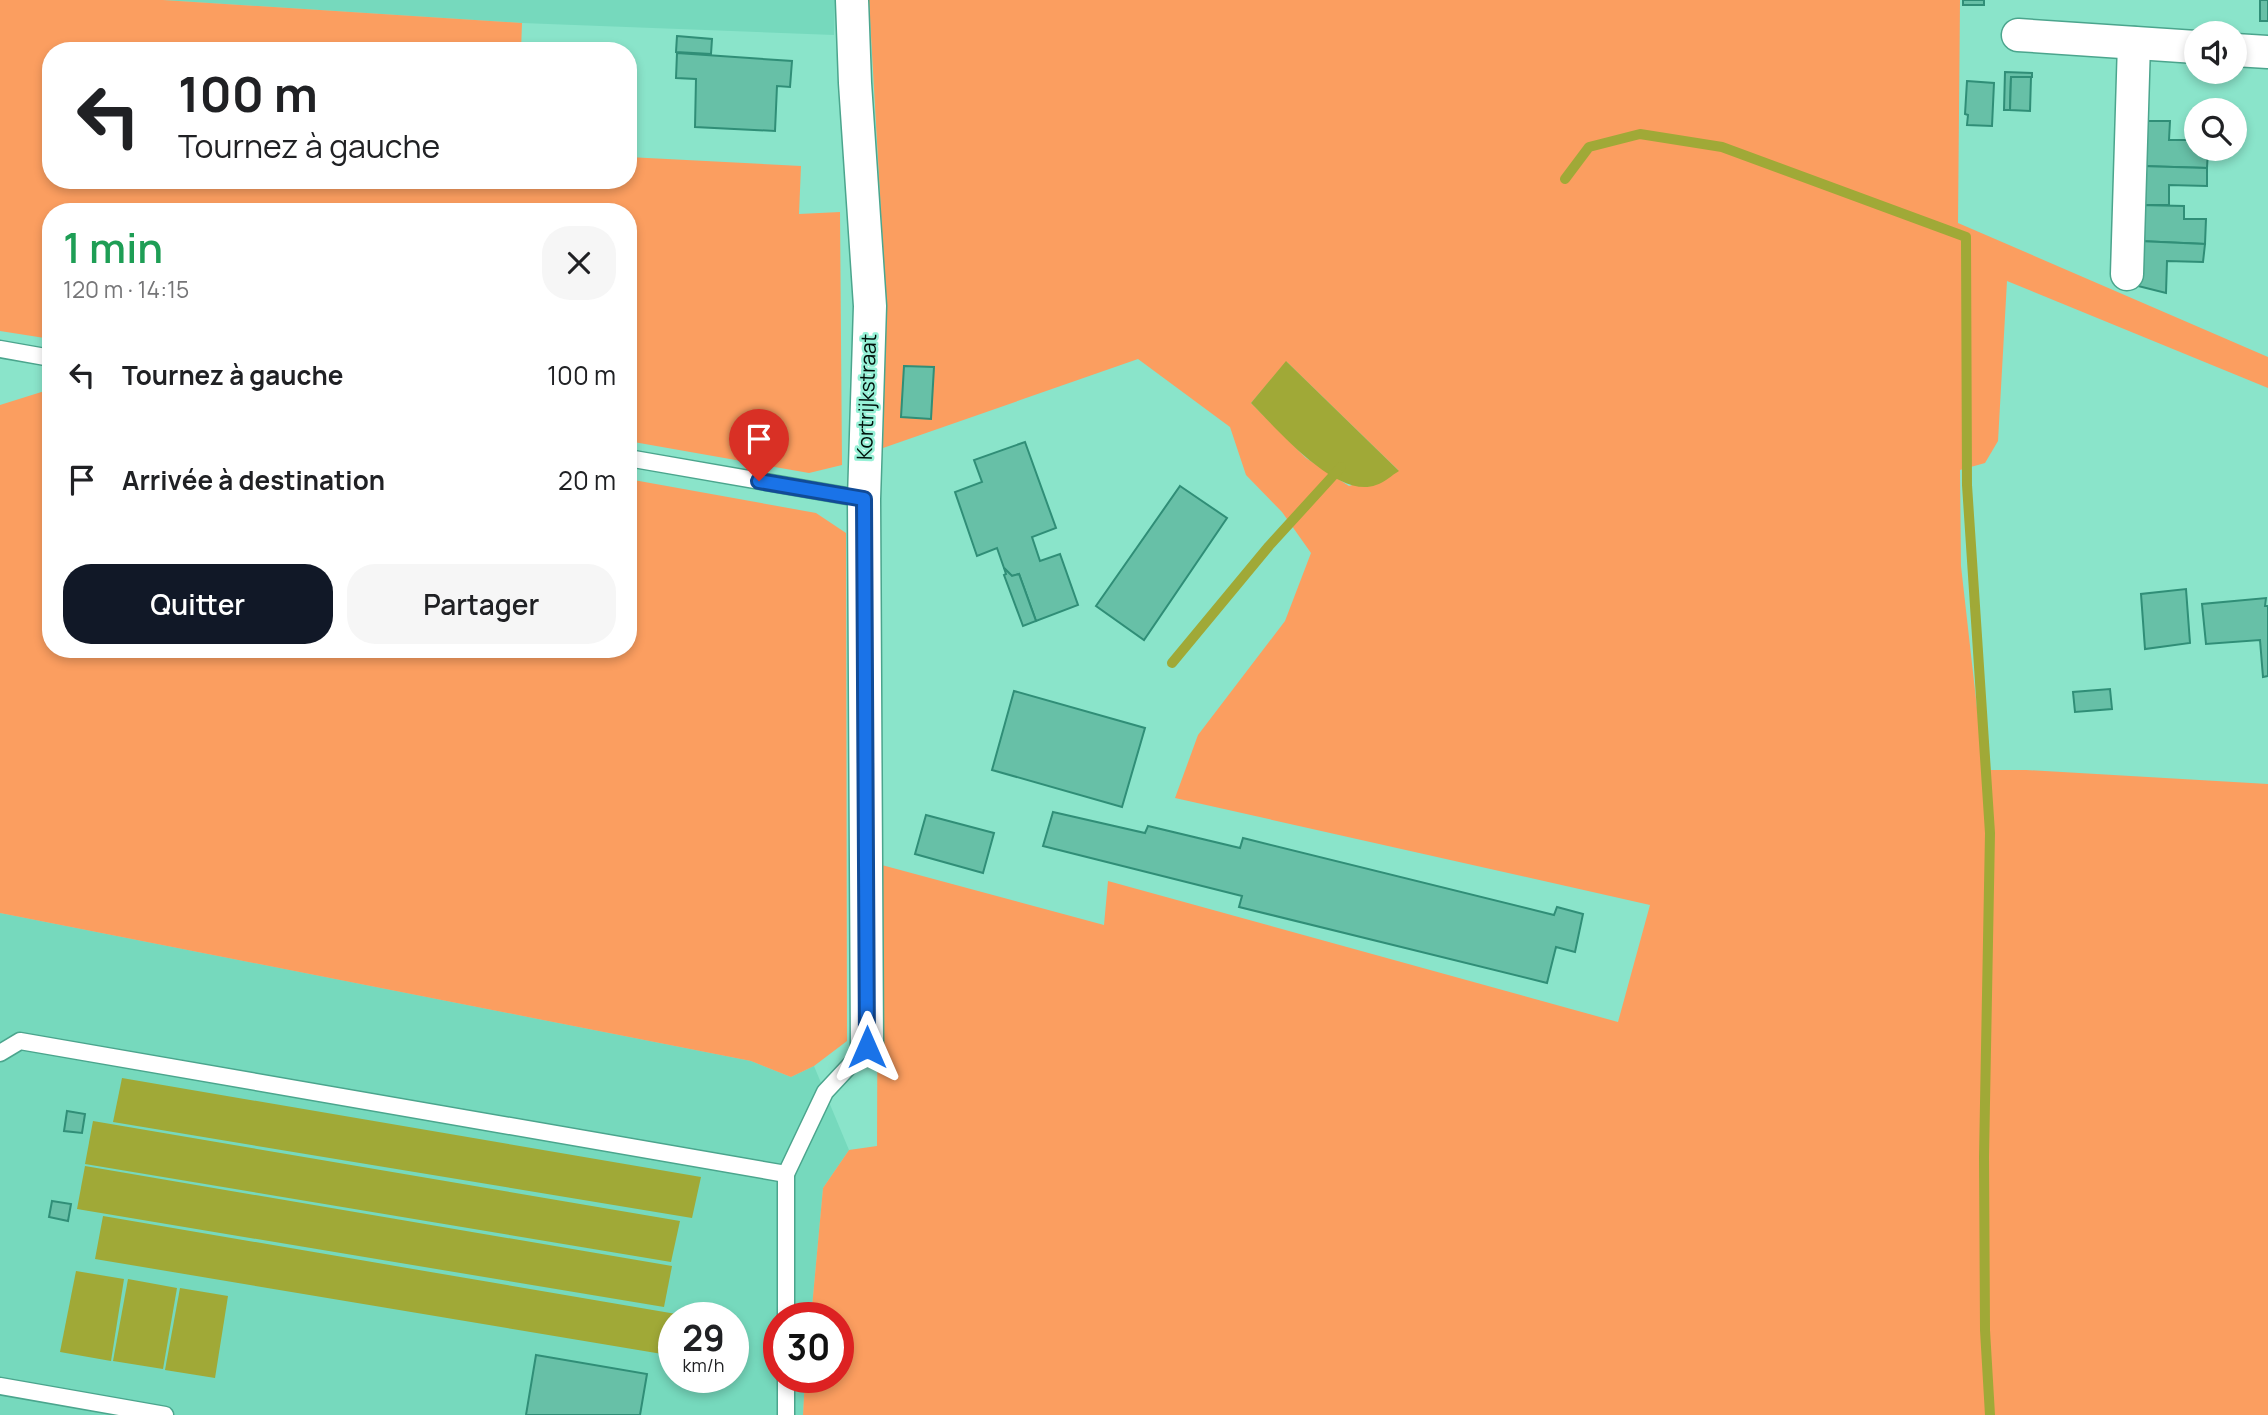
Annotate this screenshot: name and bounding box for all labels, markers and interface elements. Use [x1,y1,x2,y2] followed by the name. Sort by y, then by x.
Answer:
[2184,21,2247,161] map controls
[2184,21,2247,84] button: sound
[178,60,318,127] text: 100 m
[63,70,154,161] icon: left
[2184,98,2247,161] button: search
[178,124,440,168] text: Tournez à gauche
[63,218,163,276] text: 1 min
[542,226,616,300] button: close
[63,273,189,305] text: 120 m · 14:15
[850,333,882,461] street label: Kortrijkstraat
[63,356,101,394] icon: left
[122,357,343,393] text: Tournez à gauche
[547,357,616,393] text: 100 m
[729,409,789,481] pin
[740,420,778,458] icon: arrive
[63,461,101,499] icon: arrive
[122,462,385,498] text: Arrivée à destination
[558,462,616,498] text: 20 m
[63,564,333,644] button: Quitter
[347,564,616,644] button: Partager
[830,1010,904,1084] position arrow
[763,1302,854,1393] speed limit sign: 30
[682,1314,725,1362] text: 29
[683,1353,724,1377] text: km/h

